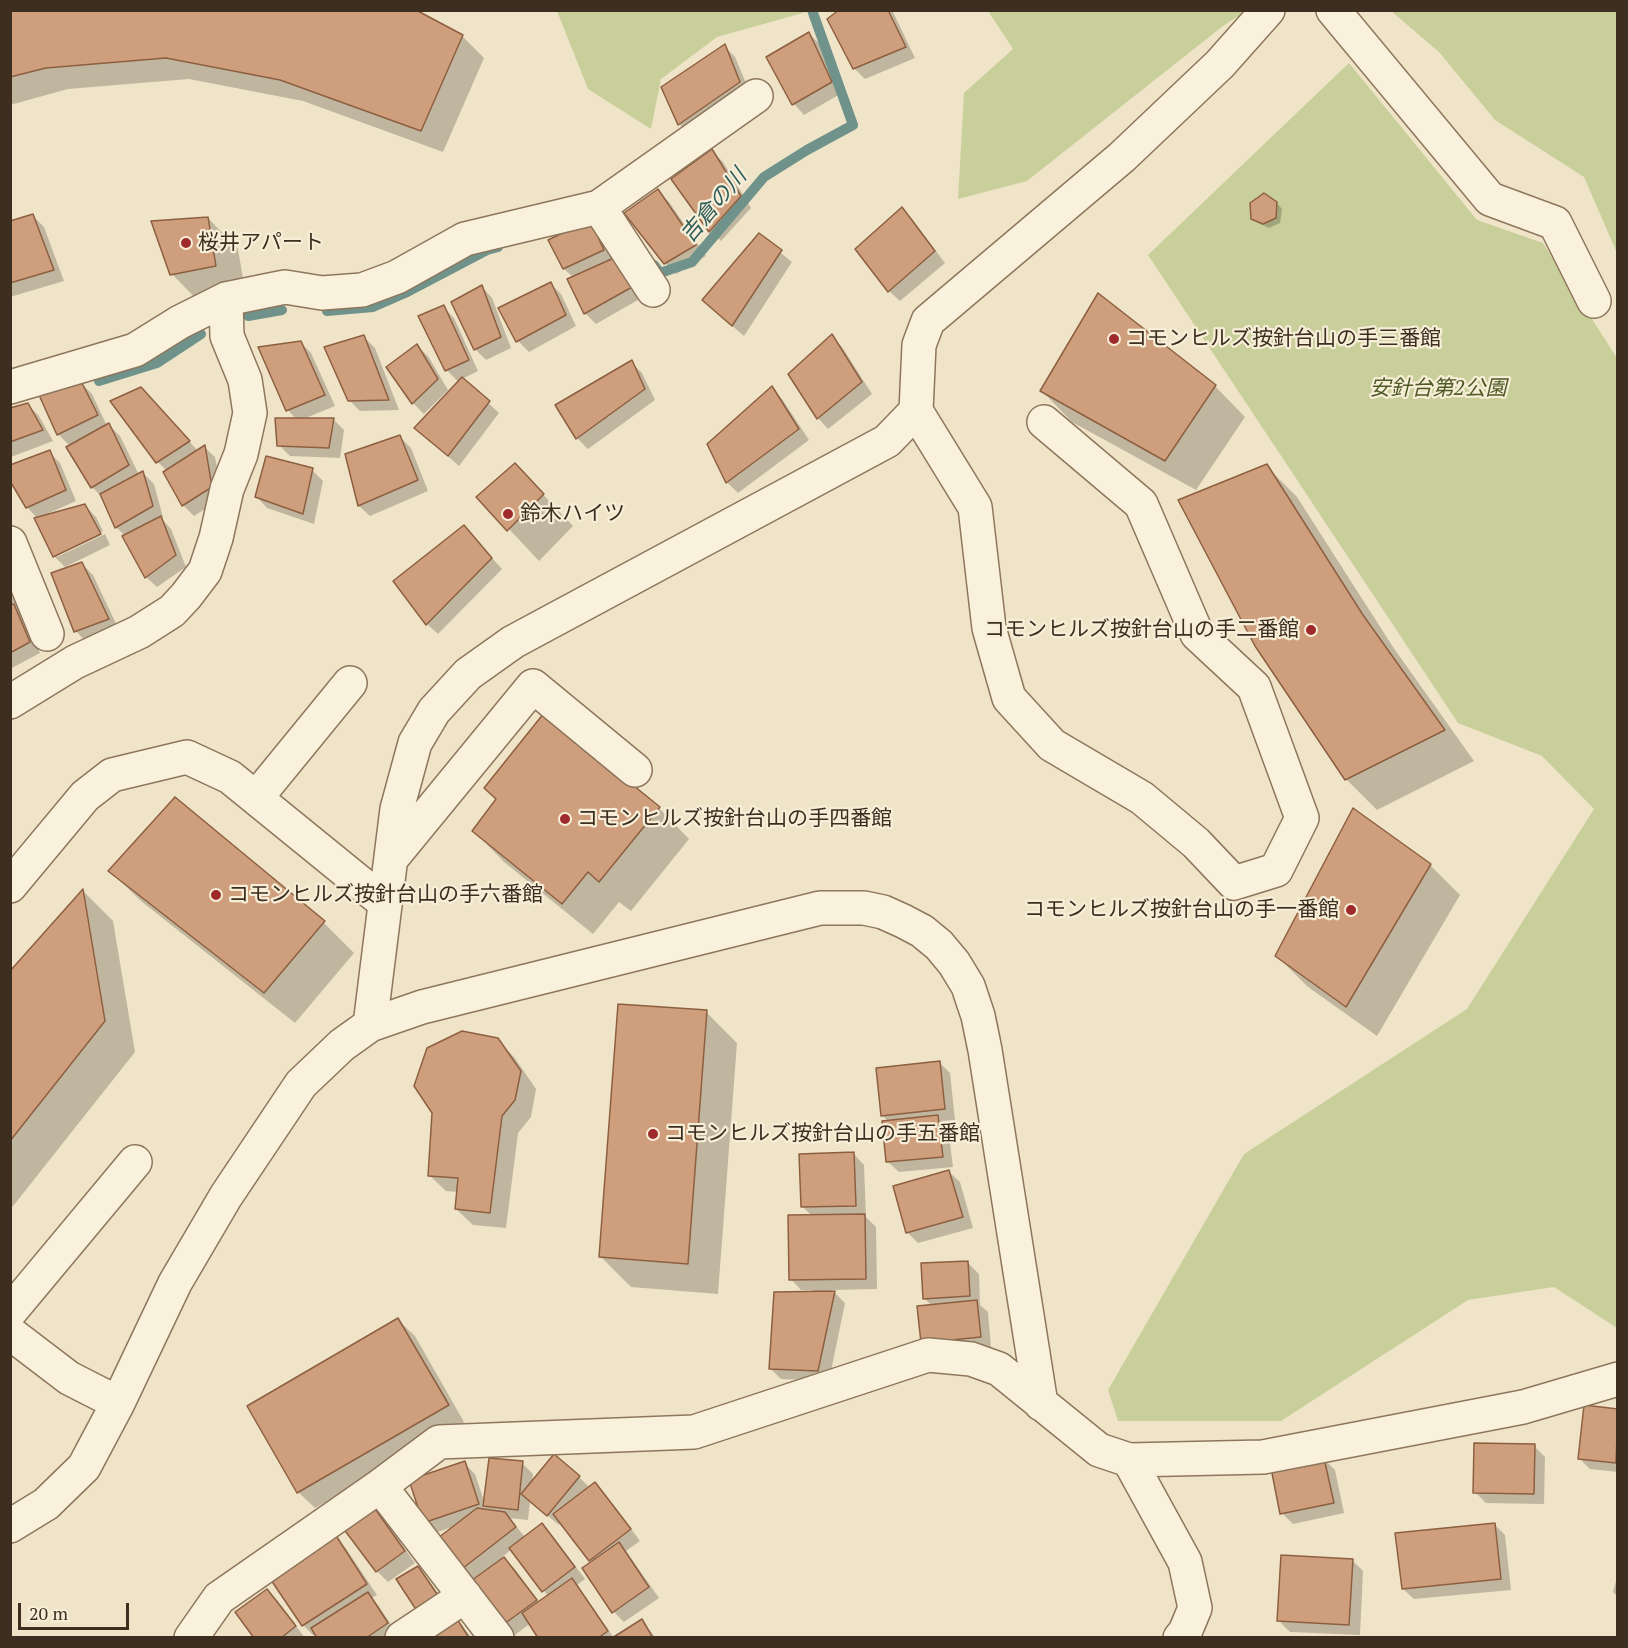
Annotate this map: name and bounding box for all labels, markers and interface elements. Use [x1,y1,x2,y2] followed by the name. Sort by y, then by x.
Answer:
[676,164,752,248] water label: 吉倉の川
[198,230,324,256] place label: 桜井アパート
[179,236,193,250] marker: 桜井アパート
[1126,326,1441,352] place label: コモンヒルズ按針台山の手三番館
[1107,332,1121,346] marker: コモンヒルズ按針台山の手三番館
[1369,376,1507,402] park label: 安針台第2公園
[520,501,625,527] place label: 鈴木ハイツ
[501,507,515,521] marker: 鈴木ハイツ
[984,617,1299,643] place label: コモンヒルズ按針台山の手二番館
[1304,623,1318,637] marker: コモンヒルズ按針台山の手二番館
[577,806,892,832] place label: コモンヒルズ按針台山の手四番館
[558,812,572,826] marker: コモンヒルズ按針台山の手四番館
[228,882,543,908] place label: コモンヒルズ按針台山の手六番館
[209,888,223,902] marker: コモンヒルズ按針台山の手六番館
[1024,897,1339,923] place label: コモンヒルズ按針台山の手一番館
[1344,903,1358,917] marker: コモンヒルズ按針台山の手一番館
[665,1121,980,1147] place label: コモンヒルズ按針台山の手五番館
[646,1127,660,1141] marker: コモンヒルズ按針台山の手五番館
[21,1591,132,1629] scale bar
[29,1601,68,1625] text: 20 m

